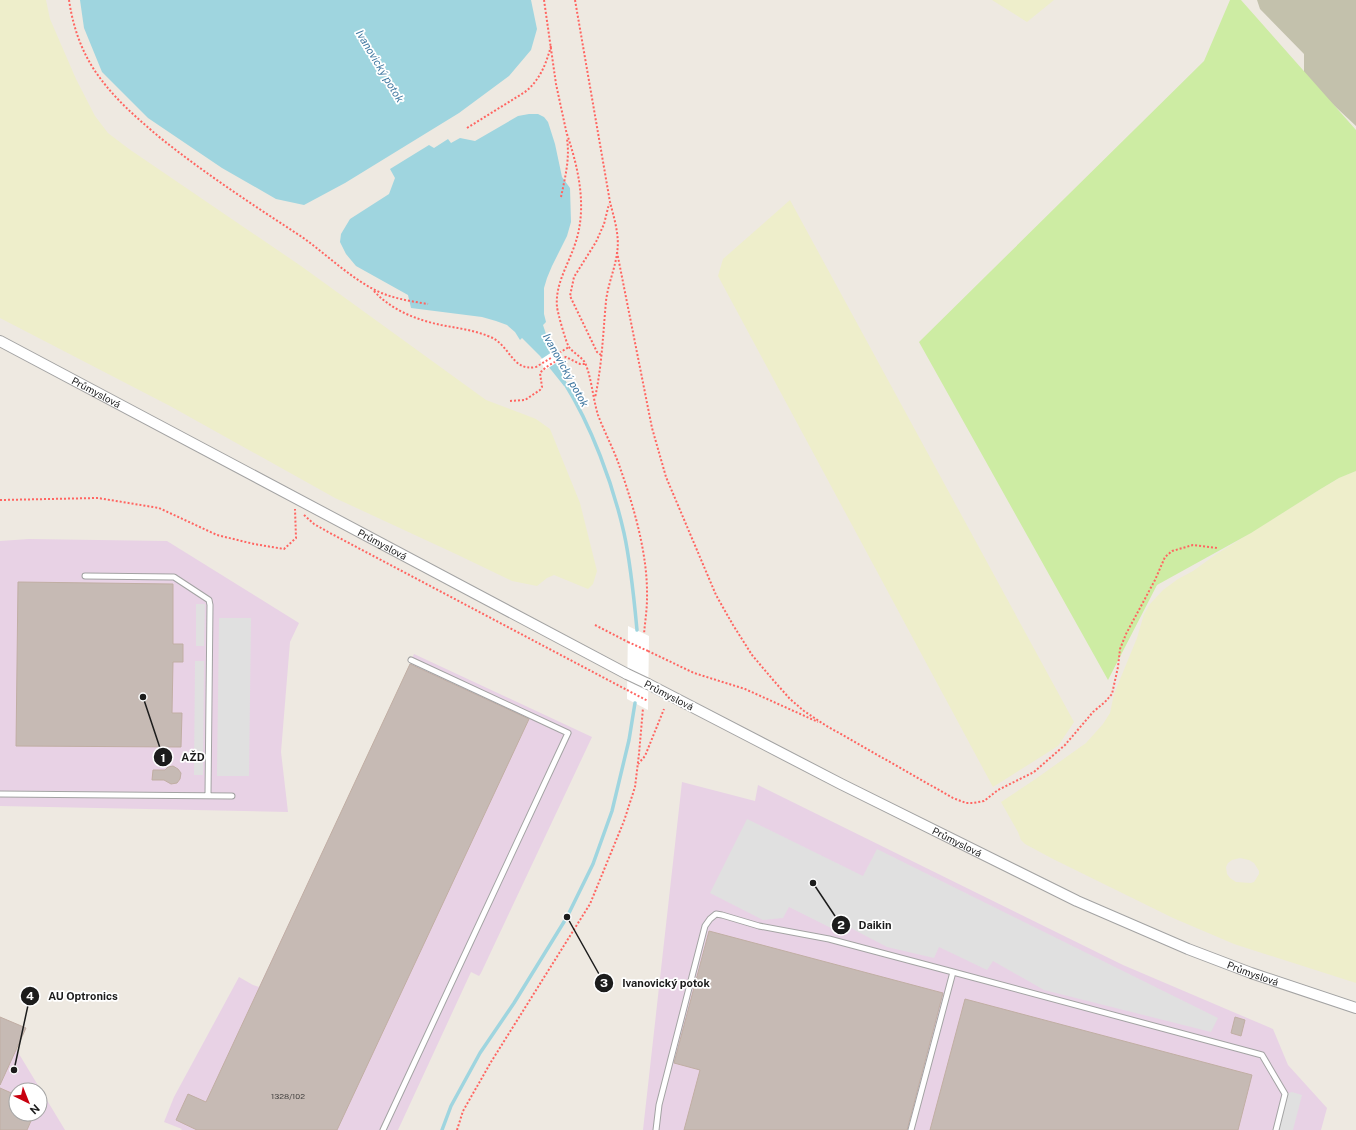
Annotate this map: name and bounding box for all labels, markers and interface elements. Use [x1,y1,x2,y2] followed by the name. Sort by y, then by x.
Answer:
[354,28,406,104] water label: Ivanovický potok
[541,331,591,409] water label: Ivanovický potok
[70,374,123,410] street label: Průmyslová
[356,526,409,562] street label: Průmyslová
[642,677,696,713] street label: Průmyslová
[153,746,213,769] callout: AŽD
[181,750,205,763] text: AŽD
[160,751,166,765] text: 1
[930,824,984,859] street label: Průmyslová
[831,914,900,937] callout: Daikin
[837,918,845,932] text: 2
[859,919,892,931] text: Daikin
[1225,958,1280,988] street label: Průmyslová
[594,971,718,994] callout: Ivanovický potok
[600,976,608,990] text: 3
[622,977,710,989] text: Ivanovický potok
[20,985,125,1008] callout: AU Optronics
[26,989,34,1003] text: 4
[48,990,118,1002] text: AU Optronics
[8,1082,48,1122] north arrow
[271,1091,305,1101] house number: 1328/102
[28,1102,42,1117] text: N

